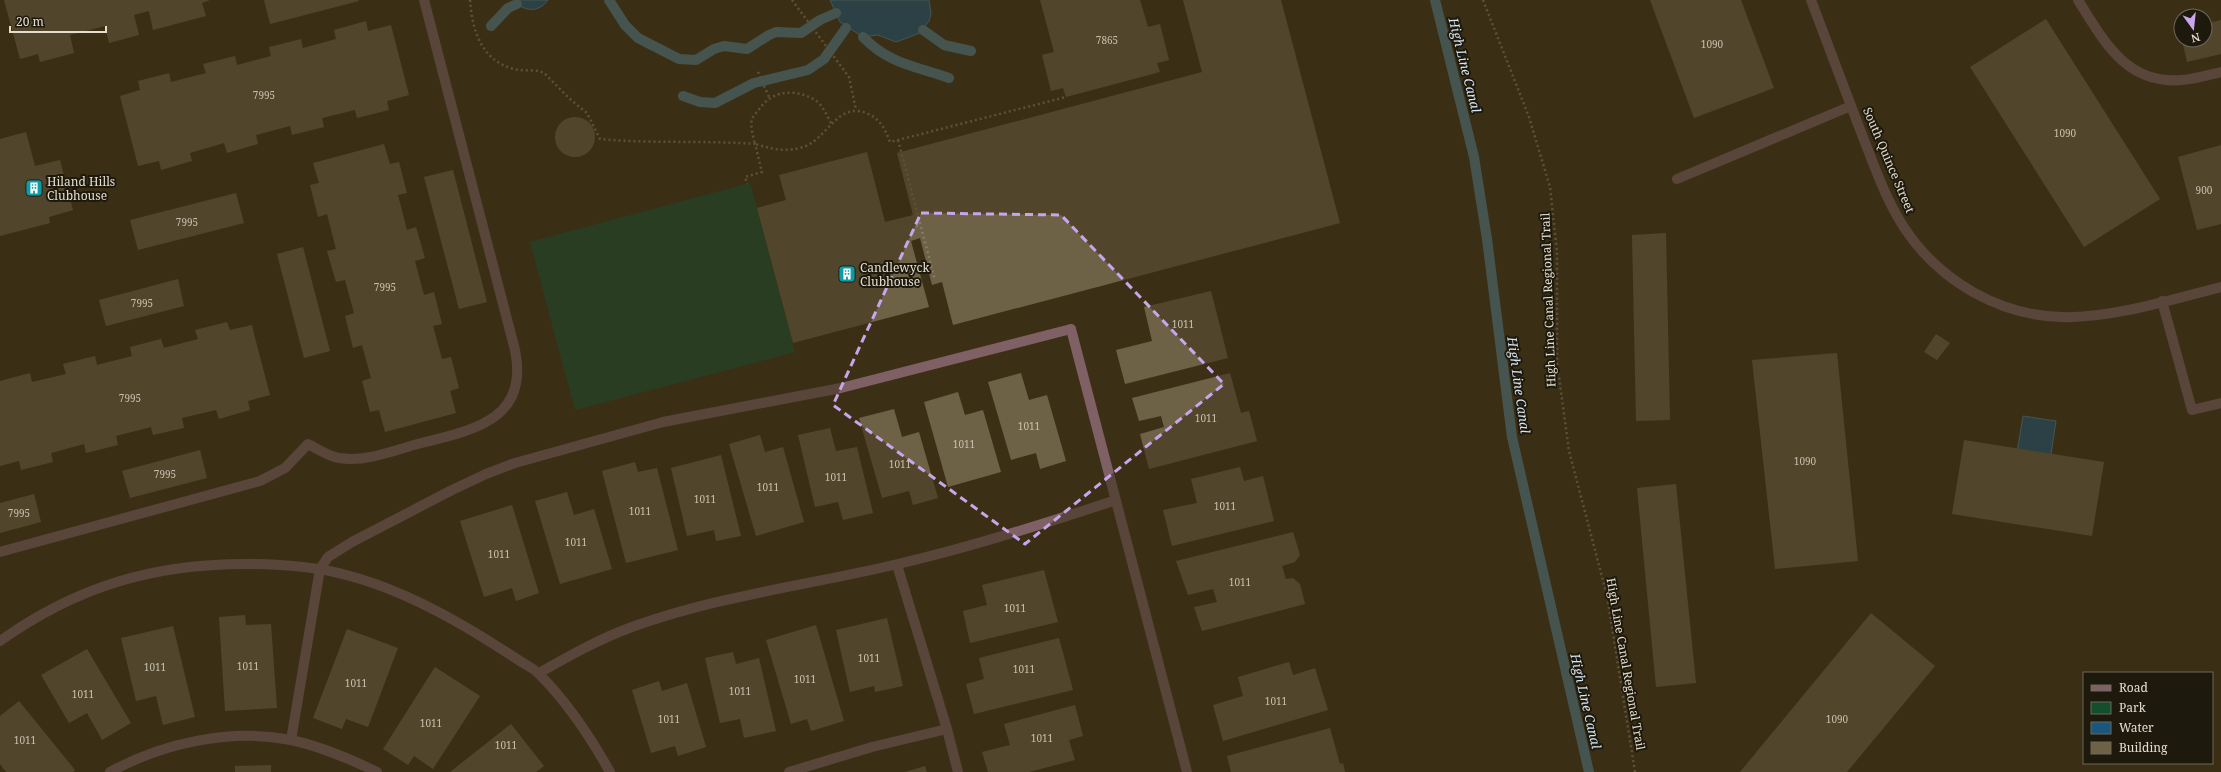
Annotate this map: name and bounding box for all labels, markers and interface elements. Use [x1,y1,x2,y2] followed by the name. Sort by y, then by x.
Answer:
[10,8,106,34] scale bar
[2173,8,2213,48] north arrow
[16,13,44,30] text: 20 m
[1444,15,1486,114] water label: High Line Canal
[2189,30,2202,47] text: N
[1096,33,1118,47] house number: 7865
[1701,37,1724,51] house number: 1090
[253,88,275,102] house number: 7995
[1859,105,1919,215] street label: South Quince Street
[2054,126,2077,140] house number: 1090
[47,173,115,204] place label: Hiland Hills Clubhouse
[24,178,44,198] building icon: Hiland Hills Clubhouse
[2196,183,2213,197] house number: 900
[1536,212,1560,388] street label: High Line Canal Regional Trail
[176,215,198,229] house number: 7995
[860,259,930,290] place label: Candlewyck Clubhouse
[837,264,857,284] building icon: Candlewyck Clubhouse
[374,280,396,294] house number: 7995
[131,296,153,310] house number: 7995
[1172,317,1194,331] house number: 1011
[1503,335,1535,434] water label: High Line Canal
[119,391,141,405] house number: 7995
[1195,411,1217,425] house number: 1011
[1018,419,1040,433] house number: 1011
[953,437,975,451] house number: 1011
[1794,454,1817,468] house number: 1090
[889,457,911,471] house number: 1011
[154,467,176,481] house number: 7995
[825,470,847,484] house number: 1011
[757,480,779,494] house number: 1011
[694,492,716,506] house number: 1011
[1214,499,1236,513] house number: 1011
[629,504,651,518] house number: 1011
[8,506,30,520] house number: 7995
[565,535,587,549] house number: 1011
[488,547,510,561] house number: 1011
[1229,575,1251,589] house number: 1011
[1602,577,1650,752] street label: High Line Canal Regional Trail
[1004,601,1026,615] house number: 1011
[858,651,880,665] house number: 1011
[1566,651,1606,750] water label: High Line Canal
[237,659,259,673] house number: 1011
[144,660,166,674] house number: 1011
[1013,662,1035,676] house number: 1011
[794,672,816,686] house number: 1011
[2083,672,2213,764] legend
[345,676,367,690] house number: 1011
[2119,679,2149,696] text: Road
[729,684,751,698] house number: 1011
[72,687,94,701] house number: 1011
[1265,694,1287,708] house number: 1011
[2119,699,2147,716] text: Park
[658,712,680,726] house number: 1011
[1826,712,1849,726] house number: 1090
[420,716,442,730] house number: 1011
[2119,719,2154,736] text: Water
[1031,731,1053,745] house number: 1011
[14,733,36,747] house number: 1011
[495,738,517,752] house number: 1011
[2119,739,2168,756] text: Building

